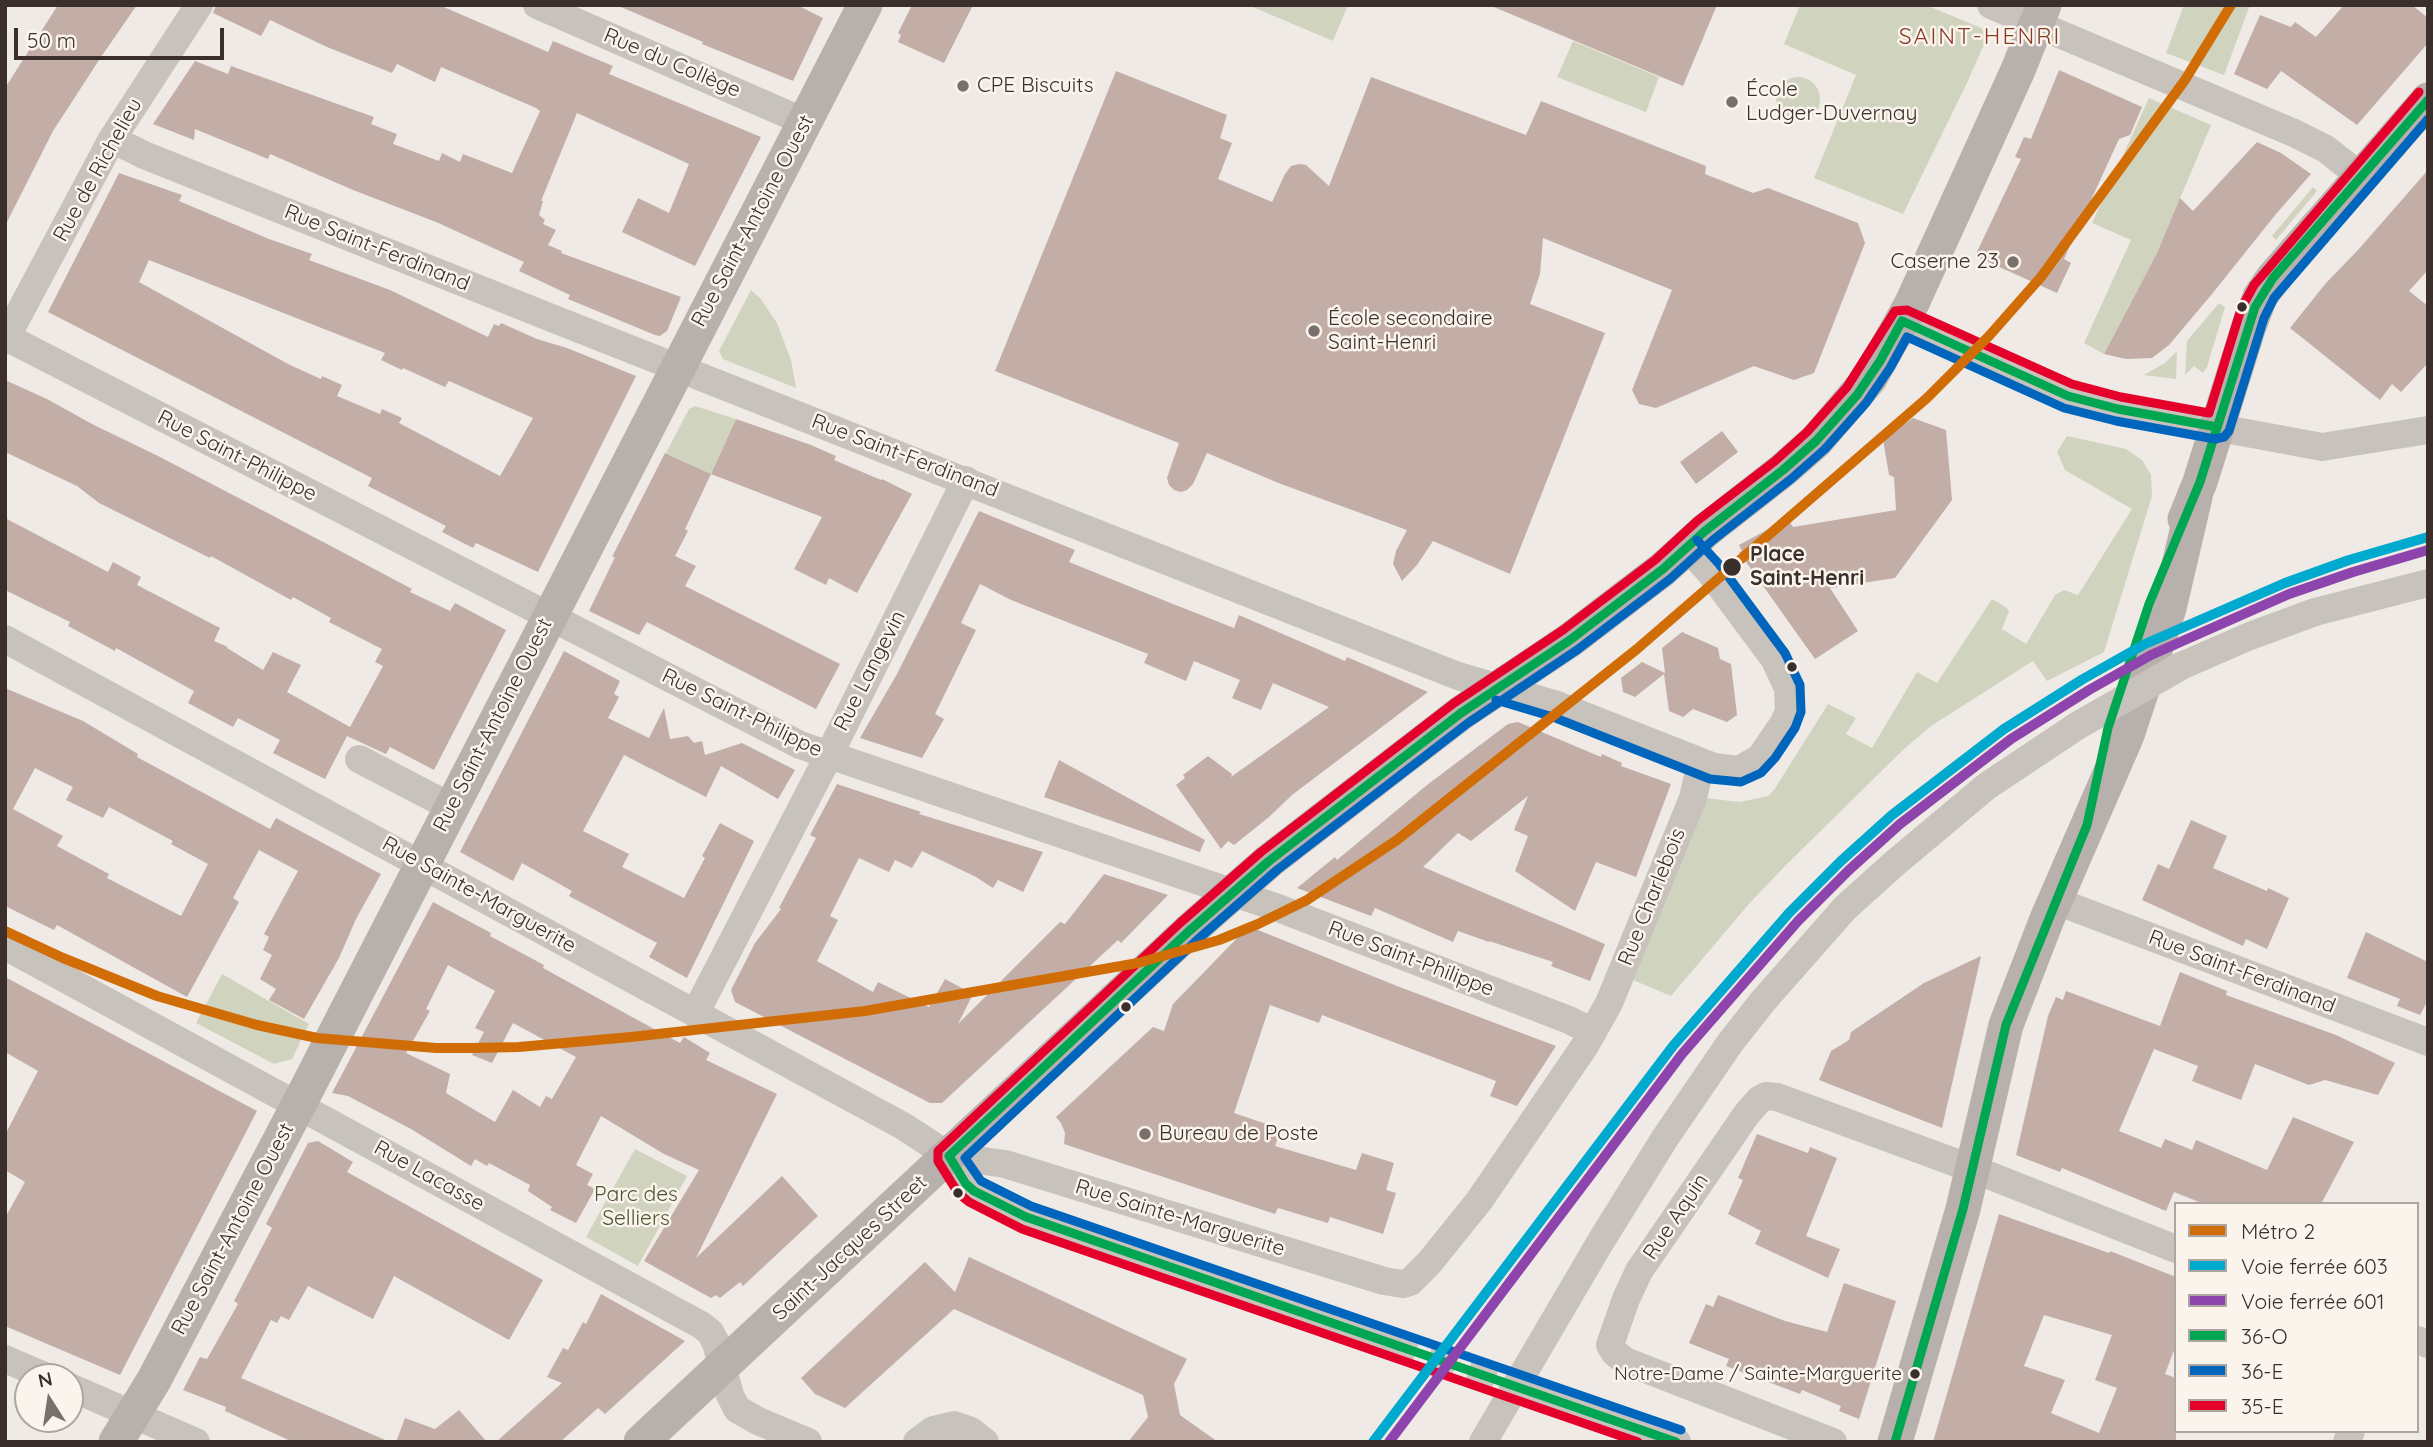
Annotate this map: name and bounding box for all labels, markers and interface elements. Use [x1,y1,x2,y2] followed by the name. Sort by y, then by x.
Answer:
[18,14,228,58] scale bar
[600,23,744,103] street label: Rue du Collège
[1900,23,2060,51] district label: SAINT-HENRI
[27,27,76,53] text: 50 m
[977,73,1094,99] place label: CPE Biscuits
[1746,77,1917,127] place label: École Ludger-Duvernay
[955,78,971,94] marker: CPE Biscuits
[48,94,148,246] street label: Rue de Richelieu
[1724,94,1740,110] marker: École Ludger-Duvernay
[686,111,820,331] street label: Rue Saint-Antoine Ouest
[281,199,473,297] street label: Rue Saint-Ferdinand
[1890,249,1999,275] place label: Caserne 23
[2005,254,2021,270] marker: Caserne 23
[2235,300,2249,314] unlabelled marker
[1328,306,1493,356] place label: École secondaire Saint-Henri
[1306,323,1322,339] marker: École secondaire Saint-Henri
[153,405,321,507] street label: Rue Saint-Philippe
[808,409,1002,503] street label: Rue Saint-Ferdinand
[1750,542,1864,592] place label: Place Saint-Henri
[1721,556,1743,578] marker: Place Saint-Henri
[829,607,911,735] street label: Rue Langevin
[428,614,558,836] street label: Rue Saint-Antoine Ouest
[1785,660,1799,674] unlabelled marker
[658,663,826,763] street label: Rue Saint-Philippe
[1613,825,1691,969] street label: Rue Charlebois
[378,831,580,959] street label: Rue Sainte-Marguerite
[1325,916,1497,1002] street label: Rue Saint-Philippe
[2145,925,2339,1019] street label: Rue Saint-Ferdinand
[1119,1000,1133,1014] unlabelled marker
[166,1119,300,1339] street label: Rue Saint-Antoine Ouest
[1159,1121,1318,1147] place label: Bureau de Poste
[1137,1126,1153,1142] marker: Bureau de Poste
[369,1135,489,1217] street label: Rue Lacasse
[1638,1169,1714,1265] street label: Rue Aquin
[768,1170,932,1326] street label: Saint-Jacques Street
[1072,1174,1288,1262] street label: Rue Sainte-Marguerite
[594,1182,678,1232] park label: Parc des Selliers
[951,1186,965,1200] unlabelled marker
[2174,1202,2419,1433] legend
[2241,1218,2315,1244] text: Métro 2
[2241,1253,2388,1279] text: Voie ferrée 603
[2241,1288,2385,1314] text: Voie ferrée 601
[2241,1323,2288,1349] text: 36-O
[2241,1358,2283,1384] text: 36-E
[14,1363,84,1433] north arrow
[1614,1363,1902,1385] place label: Notre-Dame / Sainte-Marguerite
[36,1366,54,1393] text: N
[1908,1367,1922,1381] marker: Notre-Dame / Sainte-Marguerite
[2241,1393,2284,1419] text: 35-E

